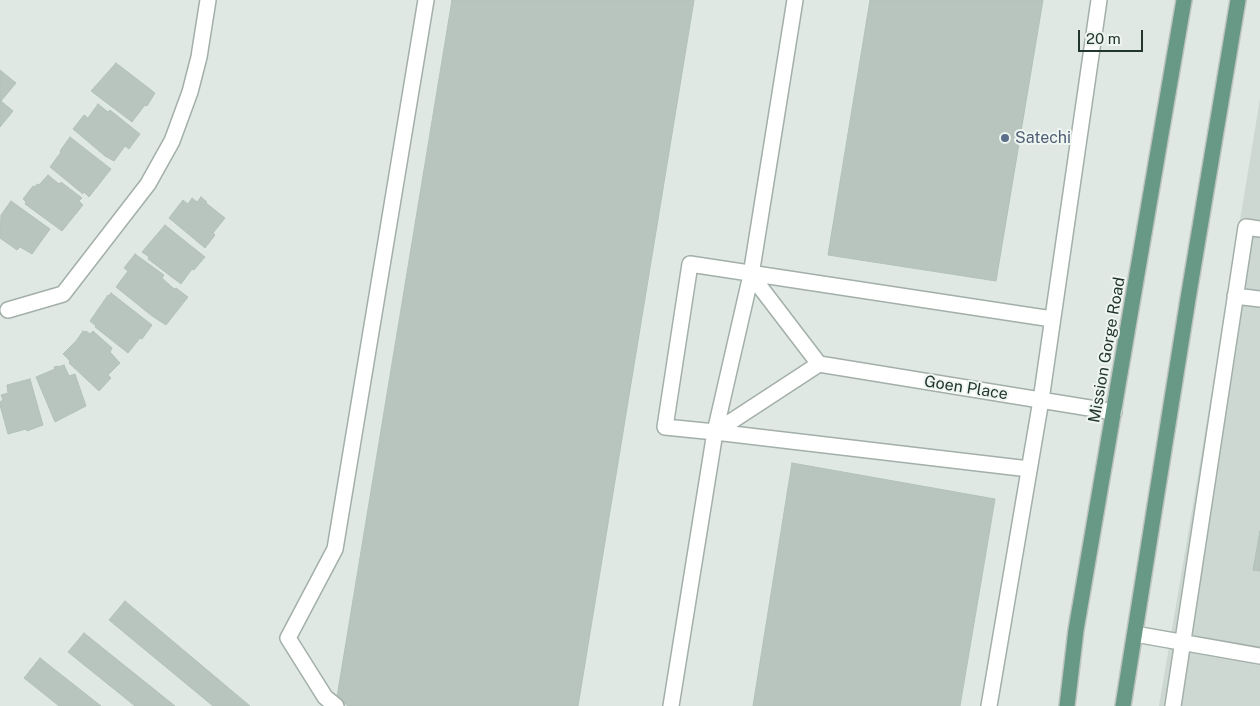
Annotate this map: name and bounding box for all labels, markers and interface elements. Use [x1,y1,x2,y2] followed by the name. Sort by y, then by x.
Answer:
[1080,20,1145,52] scale bar
[1086,30,1121,47] text: 20 m
[1015,128,1071,148] place label: Satechi
[999,132,1011,144] marker: Satechi
[1085,276,1129,424] street label: Mission Gorge Road
[923,372,1009,404] street label: Goen Place

